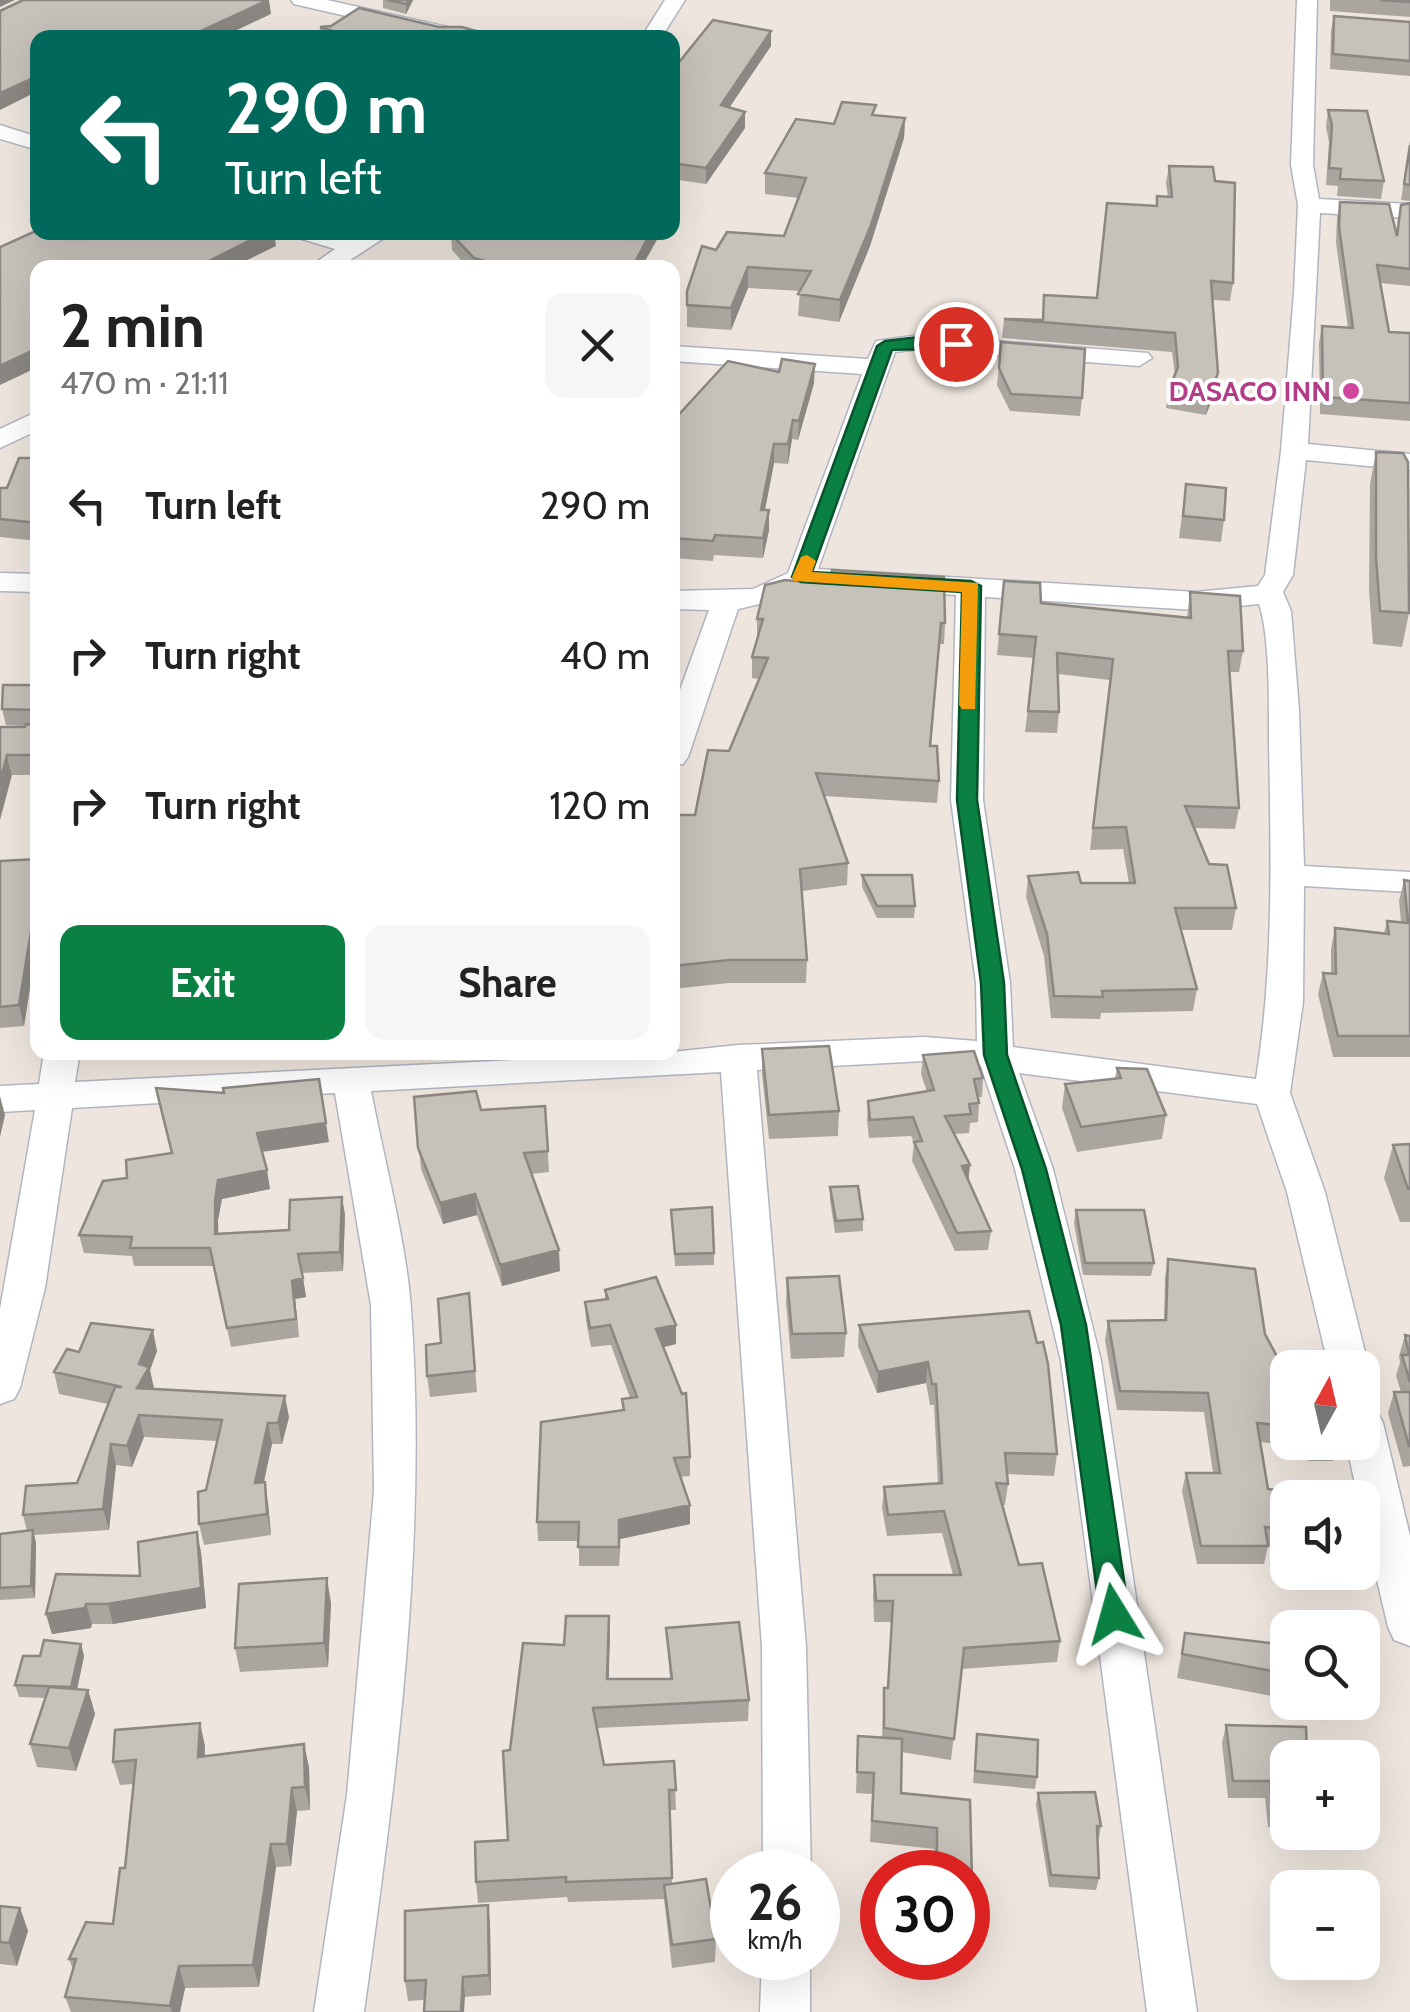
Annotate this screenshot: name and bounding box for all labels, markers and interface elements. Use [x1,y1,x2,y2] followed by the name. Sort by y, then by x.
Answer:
[225,65,427,151] text: 290 m
[60,70,190,200] icon: left
[225,151,382,205] text: Turn left
[60,289,205,362] text: 2 min
[545,293,650,398] button: close
[914,302,999,387] pin
[929,317,984,372] icon: arrive
[60,363,229,402] text: 470 m · 21:11
[1168,374,1331,408] place label: DASACO INN
[1340,380,1362,402] marker: DASACO INN
[60,478,115,533] icon: left
[145,482,281,529] text: Turn left
[540,482,650,529] text: 290 m
[60,628,115,683] icon: right
[145,632,301,679] text: Turn right
[560,632,650,679] text: 40 m
[60,778,115,833] icon: right
[145,782,301,829] text: Turn right
[549,782,650,829] text: 120 m
[60,925,345,1040] button: Exit
[365,925,650,1040] button: Share
[1270,1350,1380,1460] north arrow
[1270,1350,1380,1980] map controls
[1270,1480,1380,1590] button: sound
[1062,1562,1166,1666] position arrow
[1270,1610,1380,1720] button: search
[1270,1740,1380,1850] button: +
[860,1850,990,1980] speed limit sign: 30
[1270,1870,1380,1980] button: −
[748,1872,802,1933] text: 26
[748,1925,802,1955] text: km/h

